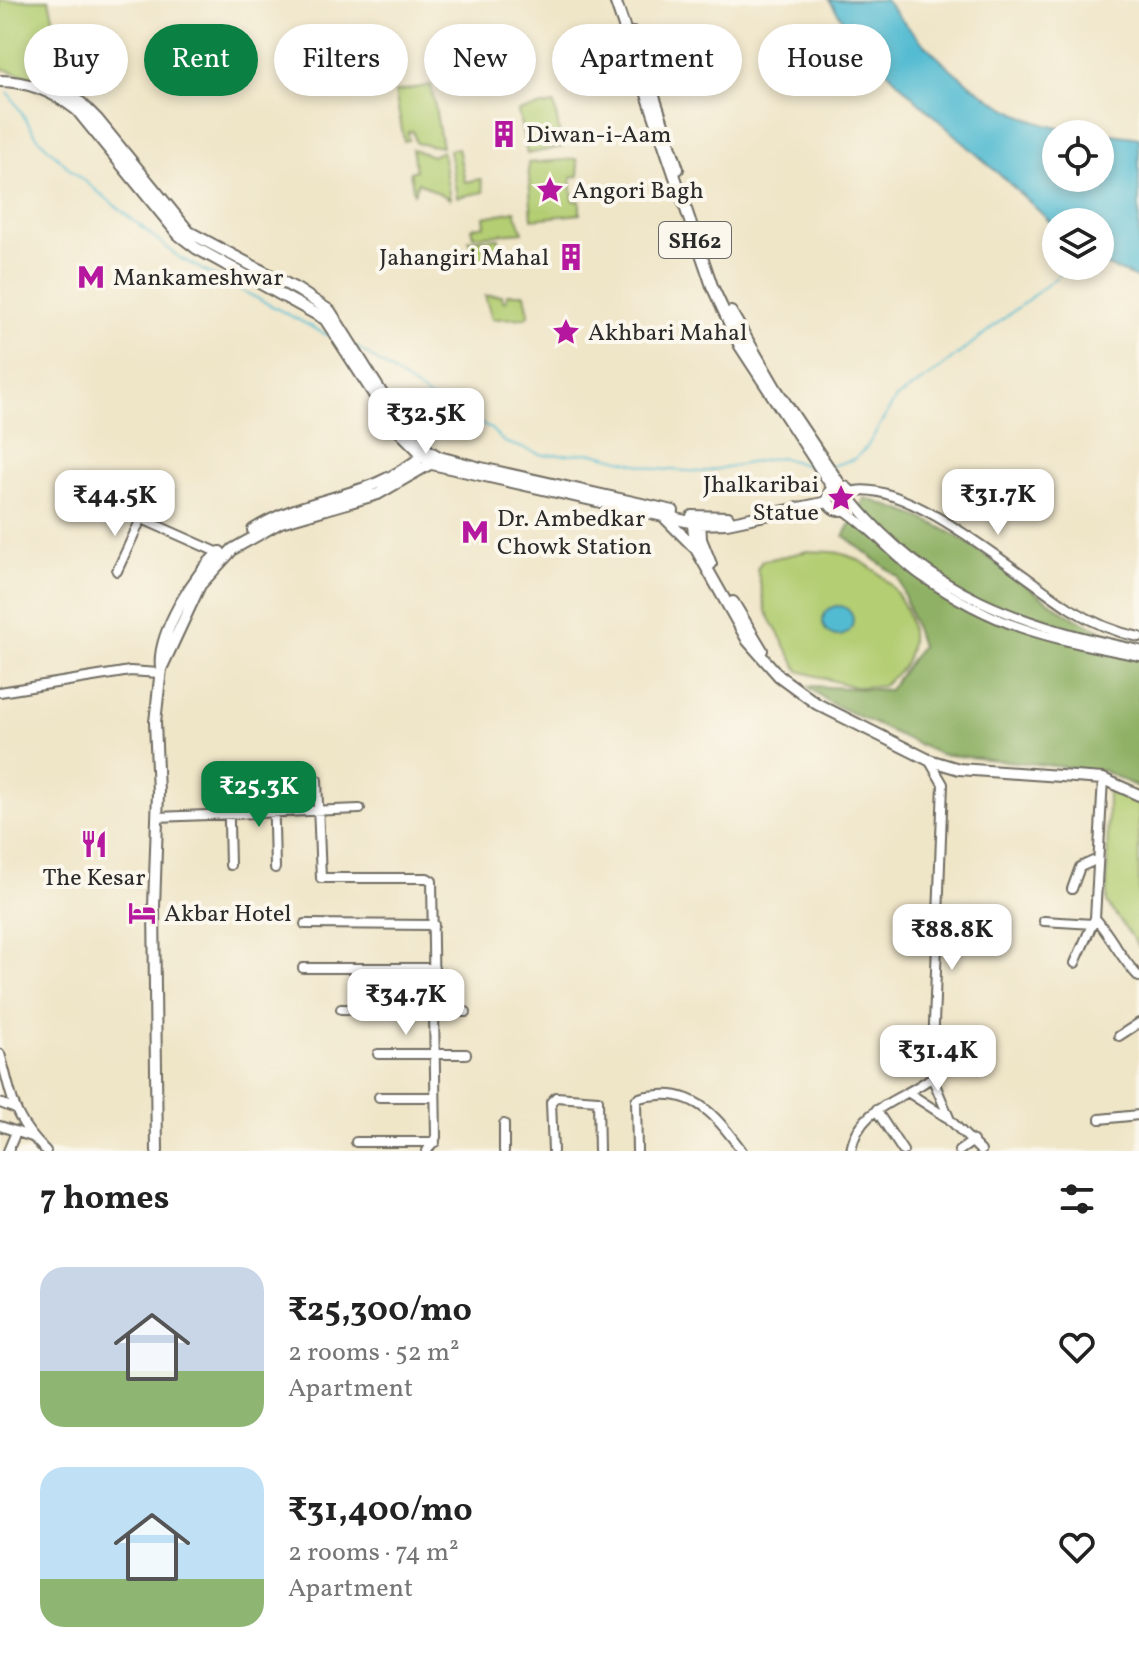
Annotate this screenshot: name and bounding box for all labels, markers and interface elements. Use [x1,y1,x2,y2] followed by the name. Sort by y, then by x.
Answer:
[24,24,128,96] chip: Buy
[144,24,258,96] chip: Rent
[274,24,408,96] chip: Filters
[424,24,536,96] chip: New
[552,24,742,96] chip: Apartment
[758,24,891,96] chip: House
[489,119,519,149] building icon: Diwan-i-Aam
[526,119,672,153] place label: Diwan-i-Aam
[1042,120,1114,280] map controls
[1042,120,1114,192] button: locate
[535,175,565,205] place icon: Angori Bagh
[572,175,704,209] place label: Angori Bagh
[1042,208,1114,280] button: layers
[659,222,731,258] road number: SH62
[379,242,549,276] place label: Jahangiri Mahal
[556,242,586,272] building icon: Jahangiri Mahal
[76,262,106,292] metro station icon: Mankameshwar
[113,262,283,296] place label: Mankameshwar
[551,317,581,347] place icon: Akhbari Mahal
[588,317,747,351] place label: Akhbari Mahal
[361,388,491,456] pin: ₹32.5K
[386,396,466,432] text: ₹32.5K
[703,469,819,531] place label: Jhalkaribai Statue
[933,469,1063,537] pin: ₹31.7K
[50,470,180,538] pin: ₹44.5K
[960,477,1036,513] text: ₹31.7K
[73,478,157,514] text: ₹44.5K
[826,483,856,513] place icon: Jhalkaribai Statue
[497,503,652,565] place label: Dr. Ambedkar Chowk Station
[460,517,490,547] metro station icon: Dr. Ambedkar Chowk Station
[194,761,324,829] pin: ₹25.3K
[219,769,299,805] text: ₹25.3K
[79,829,109,859] restaurant icon: The Kesar
[42,862,146,896] place label: The Kesar
[127,898,157,928] hotel icon: Akbar Hotel
[164,898,292,932] place label: Akbar Hotel
[887,904,1017,972] pin: ₹88.8K
[911,912,993,948] text: ₹88.8K
[341,969,471,1037] pin: ₹34.7K
[365,977,447,1013] text: ₹34.7K
[873,1025,1003,1093] pin: ₹31.4K
[898,1033,978,1069] text: ₹31.4K
[40,1176,169,1223] text: 7 homes
[1055,1177,1099,1221] icon: filters
[288,1288,472,1335] text: ₹25,300/mo
[104,1299,200,1395] icon: home
[1055,1325,1099,1369] icon: heart
[288,1335,460,1371] text: 2 rooms · 52 m²
[288,1371,413,1407] text: Apartment
[288,1488,473,1535] text: ₹31,400/mo
[104,1499,200,1595] icon: home
[1055,1525,1099,1569] icon: heart
[288,1535,459,1571] text: 2 rooms · 74 m²
[288,1571,413,1607] text: Apartment

